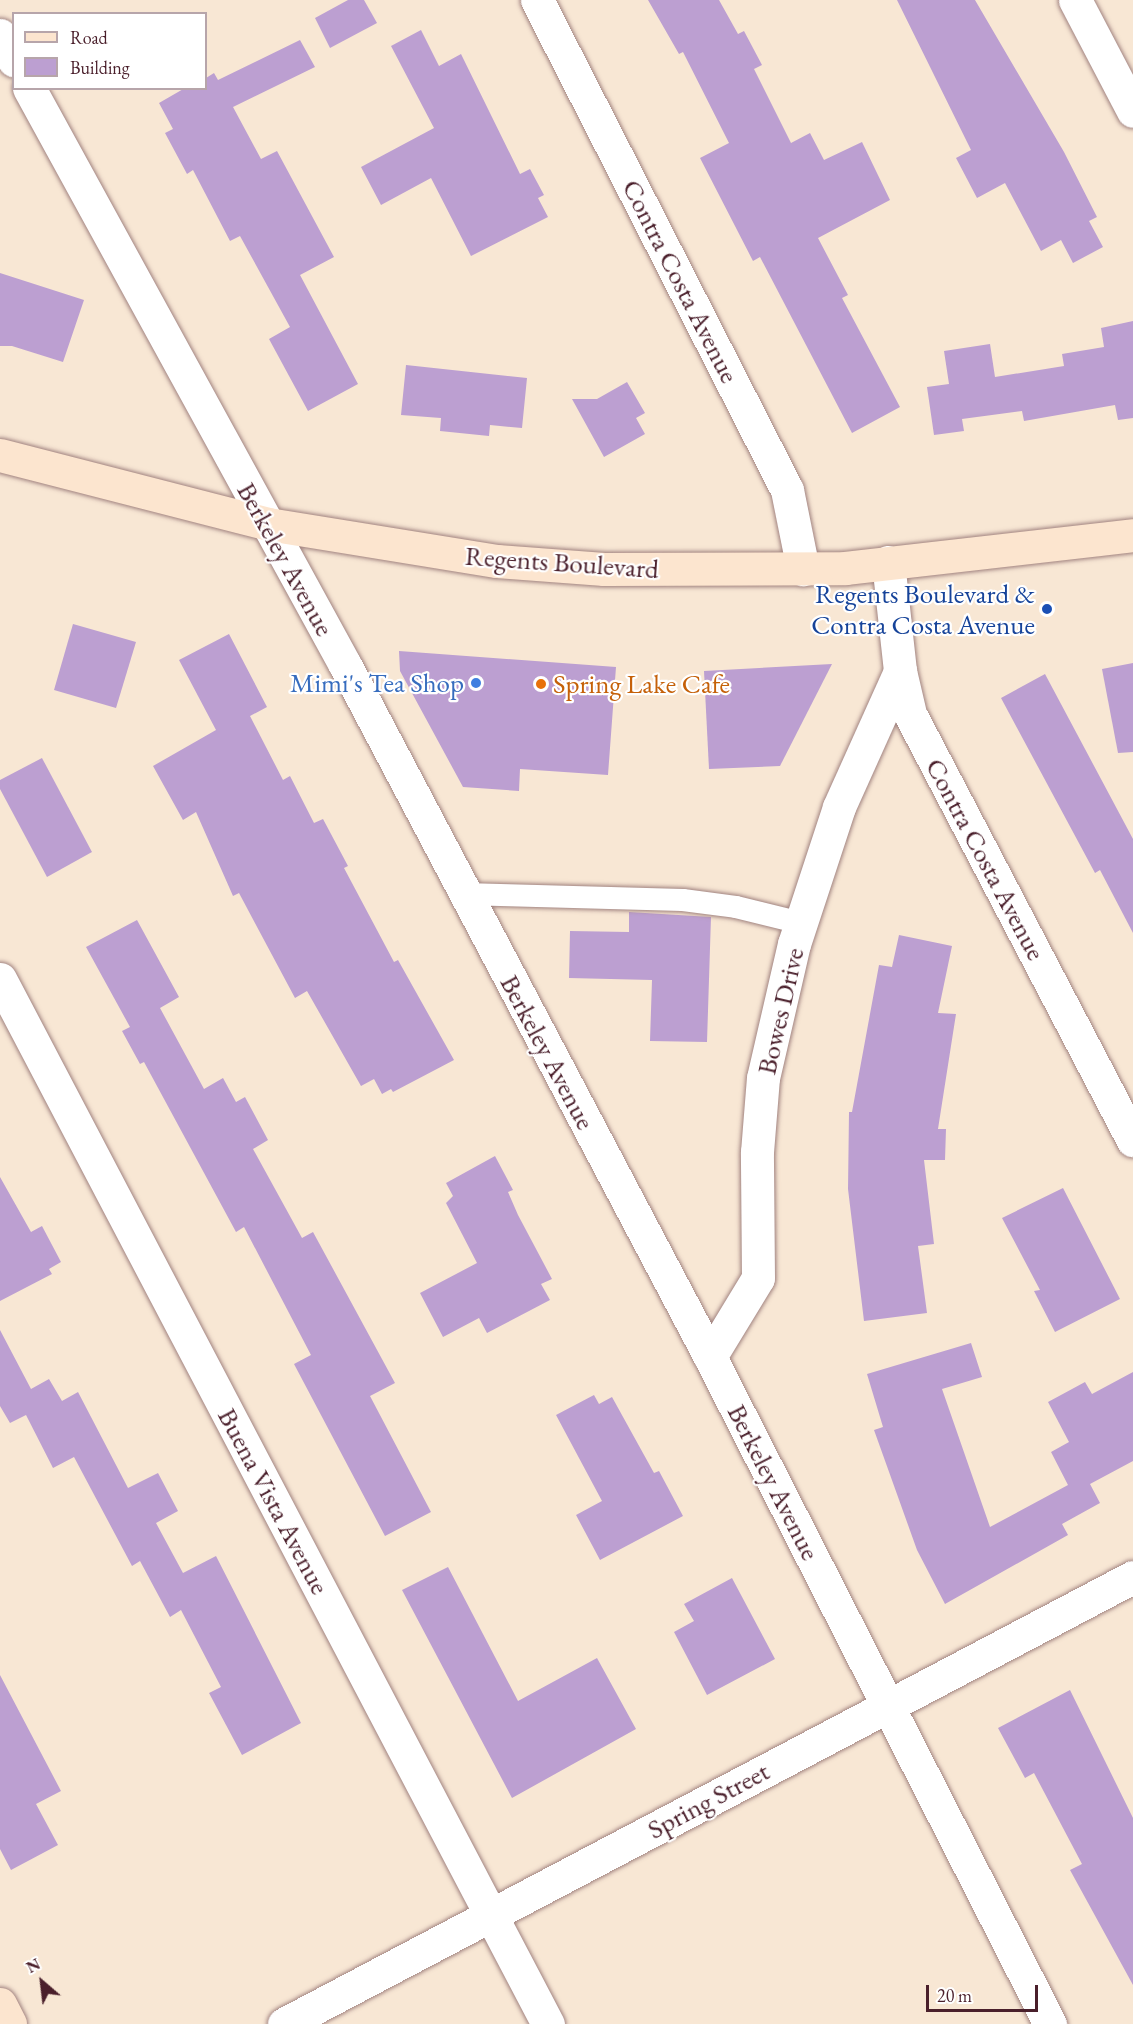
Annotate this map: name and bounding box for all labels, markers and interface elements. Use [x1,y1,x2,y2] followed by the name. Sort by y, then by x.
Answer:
[12,12,207,90] legend
[70,26,108,49] text: Road
[70,56,130,79] text: Building
[616,174,746,388] street label: Contra Costa Avenue
[231,477,341,641] street label: Berkeley Avenue
[464,539,660,585] street label: Regents Boulevard
[811,577,1035,640] place label: Regents Boulevard & Contra Costa Avenue
[1040,602,1054,616] marker: Regents Boulevard & Contra Costa Avenue
[290,667,464,699] place label: Mimi's Tea Shop
[553,668,730,700] place label: Spring Lake Cafe
[469,676,483,690] marker: Mimi's Tea Shop
[534,677,548,691] marker: Spring Lake Cafe
[919,753,1053,965] street label: Contra Costa Avenue
[750,945,810,1077] street label: Bowes Drive
[494,969,602,1135] street label: Berkeley Avenue
[721,1399,827,1565] street label: Berkeley Avenue
[211,1402,337,1600] street label: Buena Vista Avenue
[642,1754,774,1846] street label: Spring Street
[12,1952,72,2012] north arrow
[23,1953,44,1978] text: N
[929,1973,1042,2011] scale bar
[937,1984,972,2007] text: 20 m

